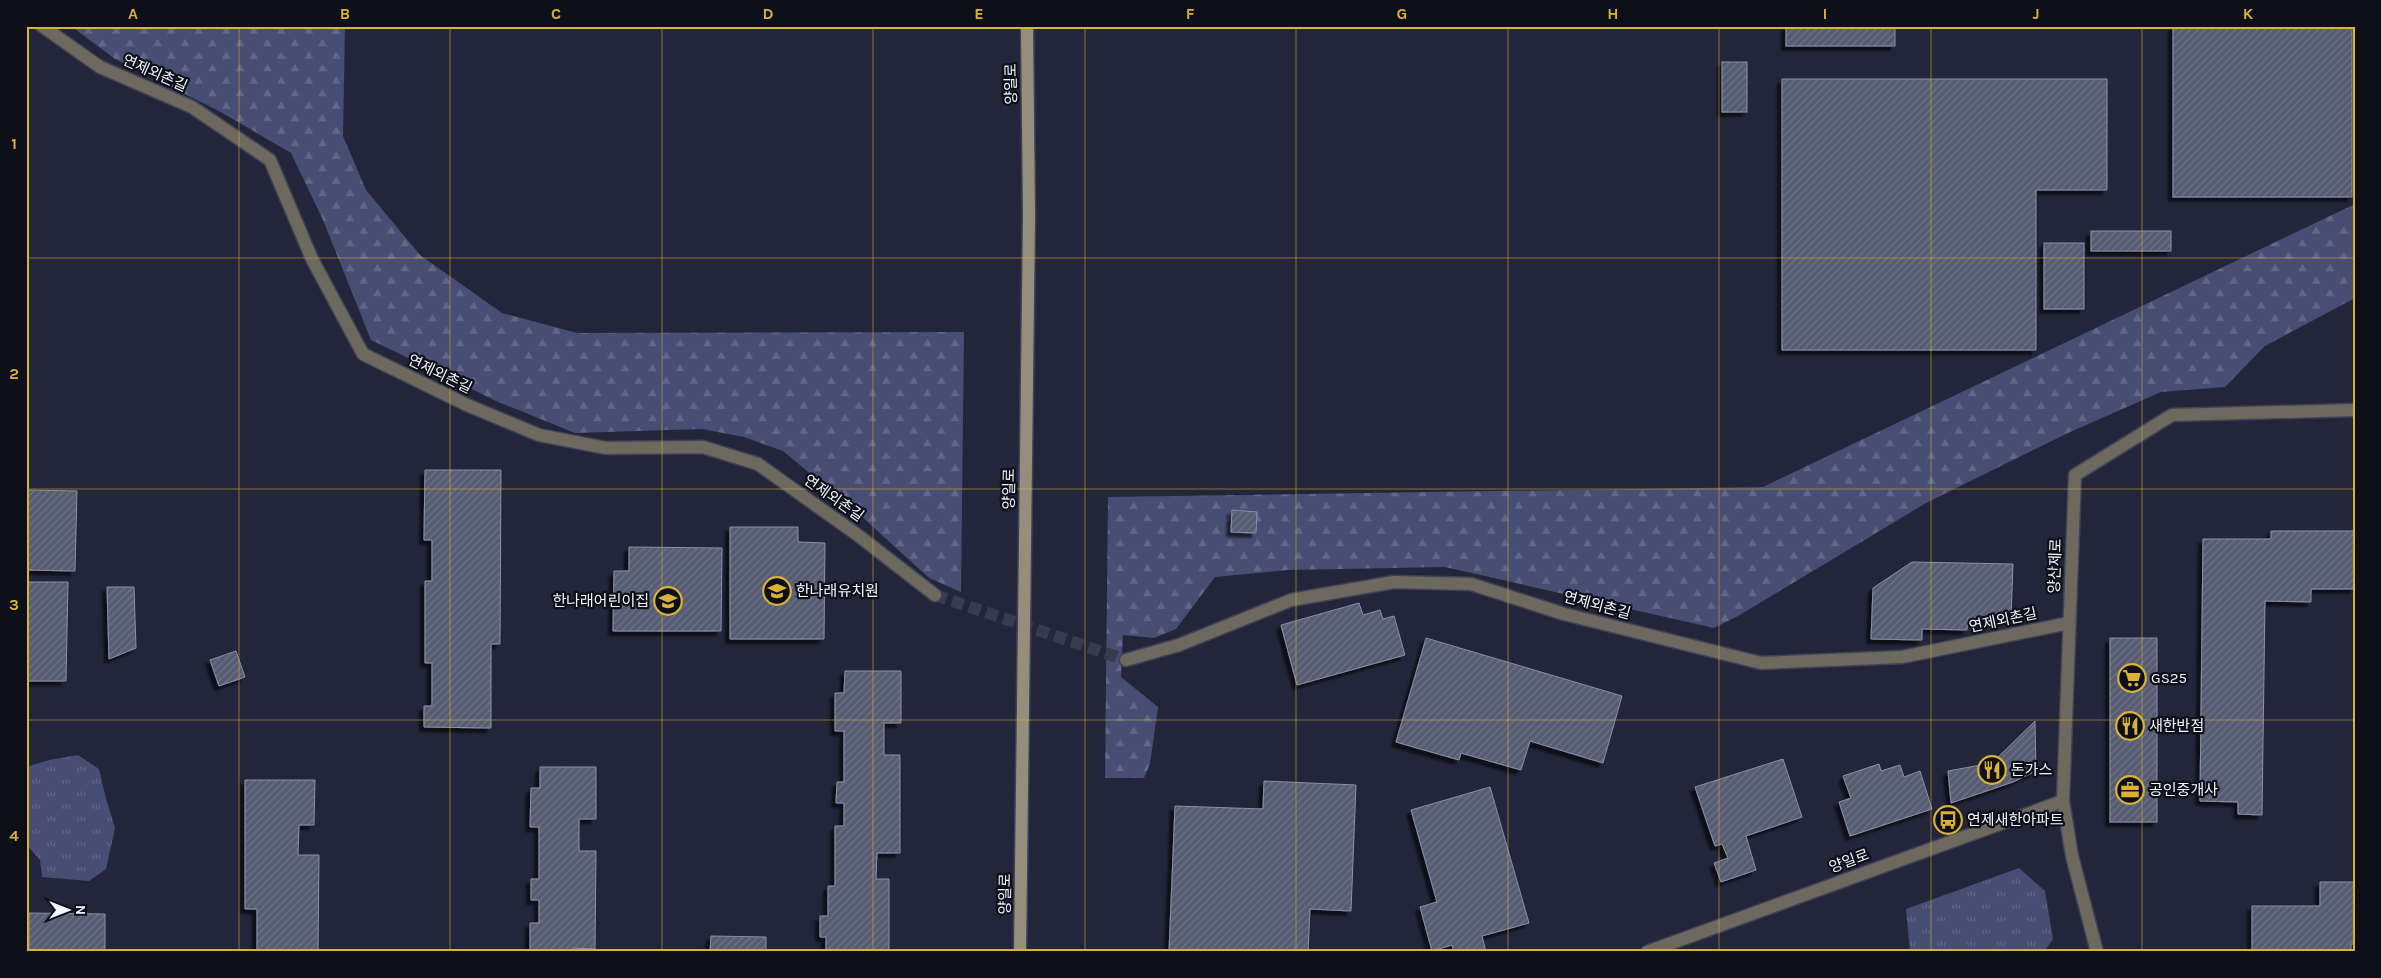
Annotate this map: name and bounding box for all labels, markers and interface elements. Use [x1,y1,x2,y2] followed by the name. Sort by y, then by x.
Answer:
[128,4,138,23] text: A
[340,4,350,23] text: B
[551,4,561,23] text: C
[763,4,774,23] text: D
[974,4,984,23] text: E
[1186,4,1195,23] text: F
[1397,4,1407,23] text: G
[1607,4,1619,23] text: H
[1823,4,1827,23] text: I
[2032,4,2040,23] text: J
[2243,4,2254,23] text: K
[120,51,190,95] street label: 연제외촌길
[1002,63,1020,105] street label: 양일로
[11,134,17,153] text: 1
[405,351,475,397] street label: 연제외촌길
[9,364,19,383] text: 2
[1000,468,1018,510] street label: 양일로
[801,471,867,525] street label: 연제외촌길
[2045,538,2065,594] street label: 양산제로
[762,576,792,606] school or university icon: 한나래유치원
[796,582,879,600] place label: 한나래유치원
[653,586,683,616] school or university icon: 한나래어린이집
[1561,587,1633,623] street label: 연제외촌길
[552,592,649,610] place label: 한나래어린이집
[9,595,19,614] text: 3
[1967,604,2039,636] street label: 연제외촌길
[2117,663,2147,693] supermarket icon: GS25
[2151,669,2187,687] place label: GS25
[2115,711,2145,741] restaurant icon: 새한반점
[2149,717,2204,735] place label: 새한반점
[1977,755,2007,785] restaurant icon: 돈가스
[2011,761,2053,779] place label: 돈가스
[2115,775,2145,805] office icon: 공인중개사
[2149,781,2218,799] place label: 공인중개사
[1933,805,1963,835] bus stop icon: 연제새한아파트
[1967,811,2064,829] place label: 연제새한아파트
[9,826,19,845] text: 4
[1826,845,1872,877] street label: 양일로
[996,873,1014,915] street label: 양일로
[42,886,92,936] north arrow
[72,905,89,915] text: N

